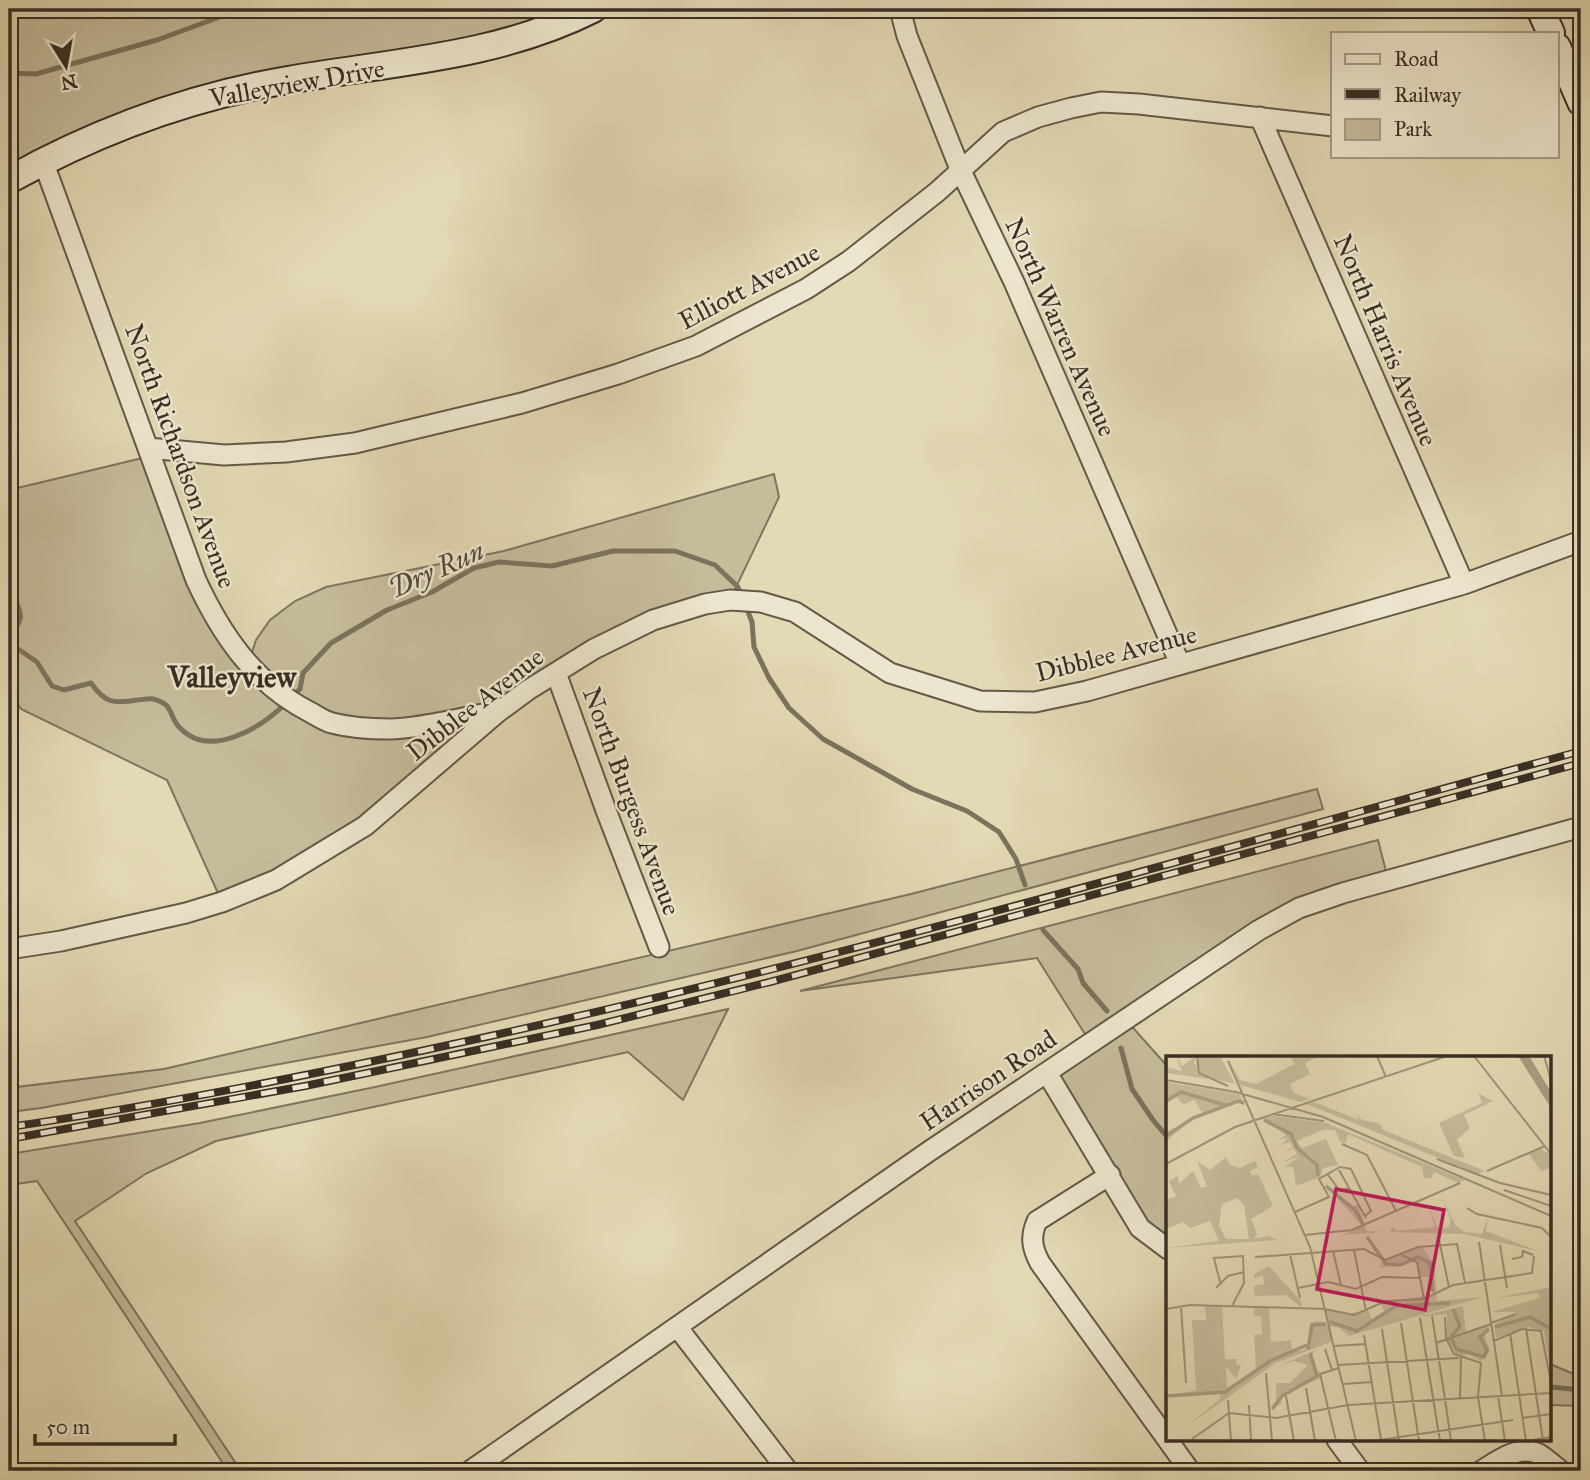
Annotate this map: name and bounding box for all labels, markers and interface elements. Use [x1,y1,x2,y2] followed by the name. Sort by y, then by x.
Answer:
[32,32,102,102] north arrow
[1331,32,1558,158] legend
[1394,46,1439,72] text: Road
[206,52,387,114] street label: Valleyview Drive
[59,69,79,95] text: N
[1394,82,1462,108] text: Railway
[1394,116,1432,142] text: Park
[998,213,1124,442] street label: North Warren Avenue
[1327,229,1445,451] street label: North Harris Avenue
[673,235,825,337] street label: Elliott Avenue
[118,320,244,593] street label: North Richardson Avenue
[383,533,490,606] water label: Dry Run
[1032,617,1200,688] street label: Dibblee Avenue
[400,641,550,767] street label: Dibblee Avenue
[167,659,298,695] district label: Valleyview
[576,683,688,919] street label: North Burgess Avenue
[914,1023,1062,1137] street label: Harrison Road
[1166,1056,1552,1442] inset map
[35,1403,175,1447] scale bar
[46,1414,91,1440] text: 50 m

